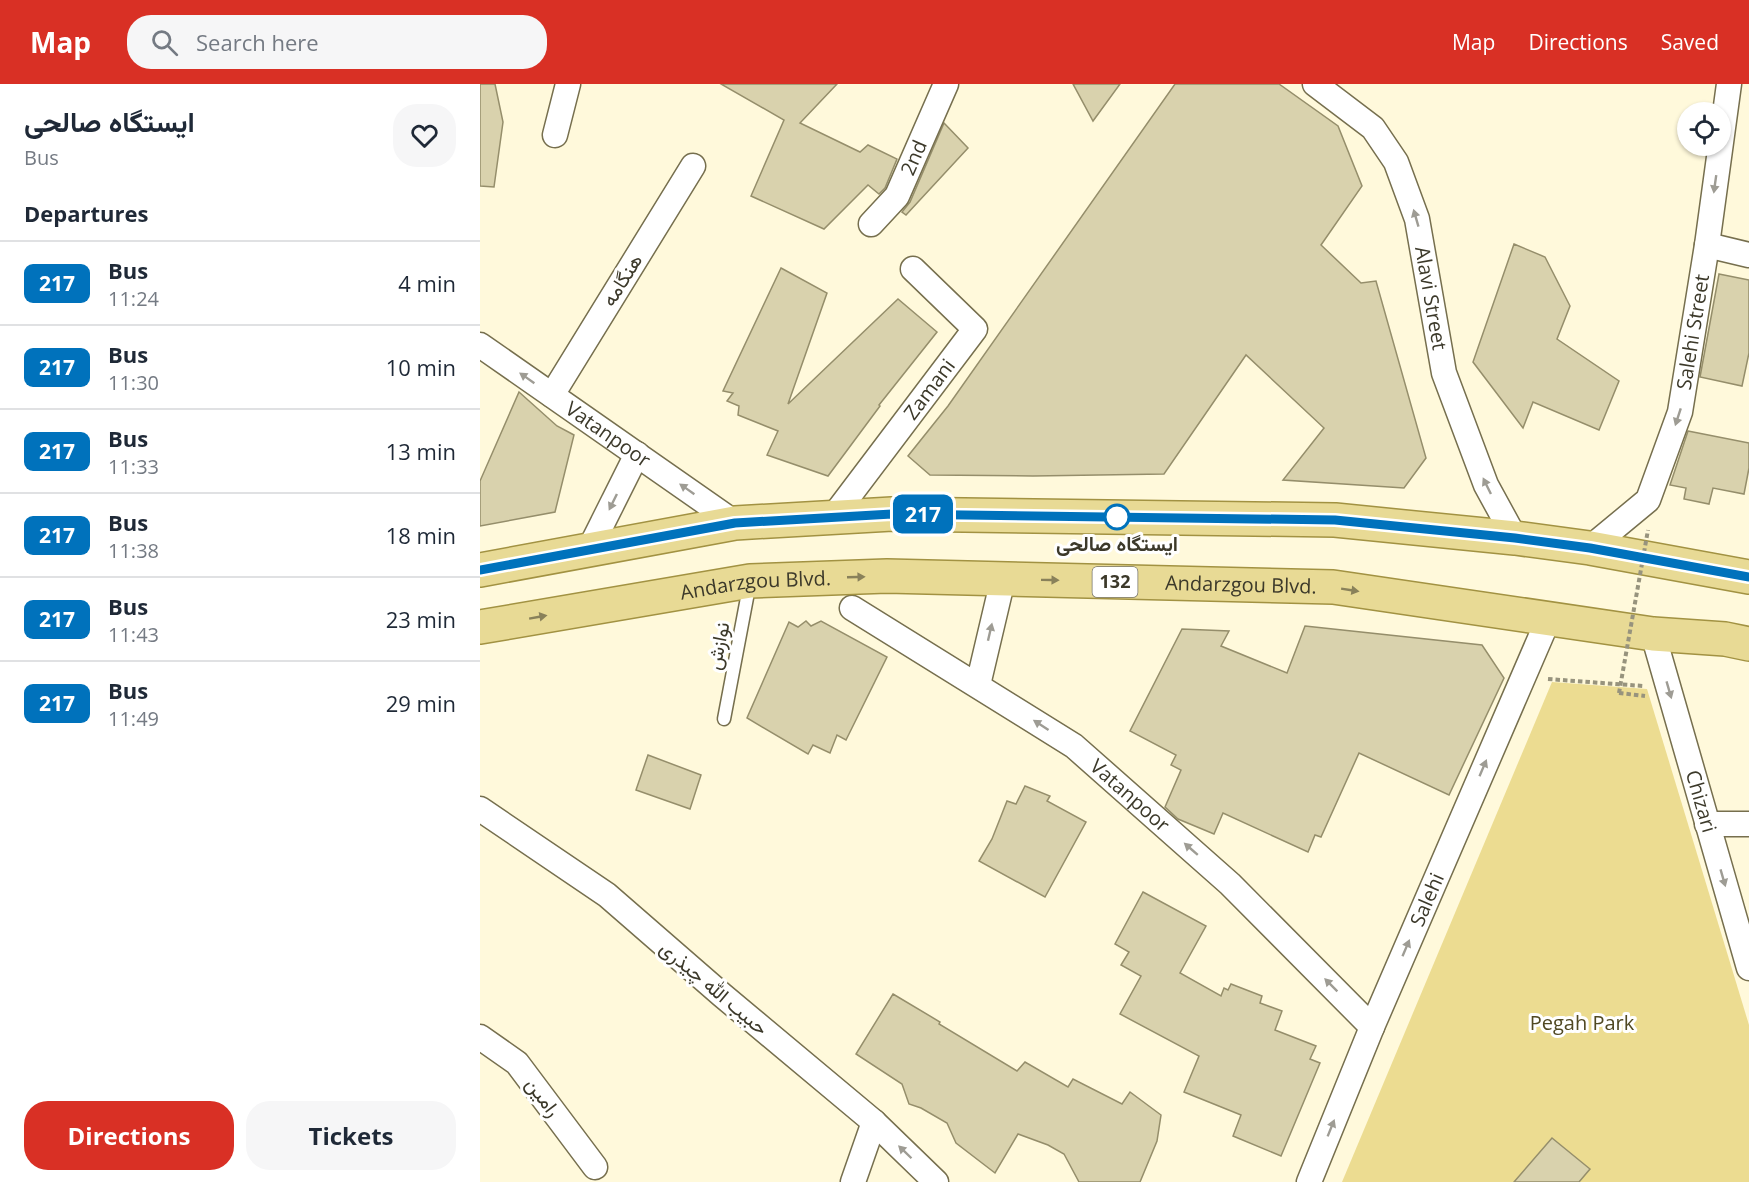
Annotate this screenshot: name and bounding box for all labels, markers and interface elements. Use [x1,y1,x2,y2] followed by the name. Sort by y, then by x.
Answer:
[127,15,547,69] search box
[30,23,91,61] text: Map
[148,26,181,59] icon: search
[196,27,319,57] text: Search here
[1452,28,1495,56] text: Map
[1528,28,1628,56] text: Directions
[1661,28,1719,56] text: Saved
[24,102,195,140] text: ایستگاه صالحی
[1677,102,1731,156] map controls
[1677,102,1731,156] button: locate
[393,104,456,167] button: heart
[894,136,933,179] street label: 2nd
[24,144,59,171] text: Bus
[1711,174,1720,193] one-way arrow
[24,198,148,228] text: Departures
[1411,209,1420,227] one-way arrow
[1409,244,1454,352] street label: Alavi Street
[595,248,648,311] street label: هنگامه
[108,255,148,285] text: Bus
[398,268,456,298] text: 4 min
[39,269,75,297] text: 217
[1670,272,1715,392] street label: Salehi Street
[108,285,159,312] text: 11:24
[108,339,148,369] text: Bus
[386,352,456,382] text: 10 min
[39,353,75,381] text: 217
[897,353,961,425] street label: Zamani
[108,369,159,396] text: 11:30
[520,372,536,384] one-way arrow
[560,395,656,473] street label: Vatanpoor
[1673,408,1682,426] one-way arrow
[108,423,148,453] text: Bus
[386,436,456,466] text: 13 min
[39,437,75,465] text: 217
[108,453,159,480] text: 11:33
[1483,478,1492,495] one-way arrow
[679,483,695,495] one-way arrow
[608,493,618,510] one-way arrow
[888,494,958,534] line badge: 217
[905,500,941,528] text: 217
[1104,504,1130,530] marker: ایستگاه صالحی
[108,507,148,537] text: Bus
[386,520,456,550] text: 18 min
[39,521,75,549] text: 217
[1056,530,1178,557] place label: ایستگاه صالحی
[108,537,159,564] text: 11:38
[678,564,831,606] street label: Andarzgou Blvd.
[1092,567,1138,597] road number: 132
[1165,569,1317,600] street label: Andarzgou Blvd.
[846,572,865,582] one-way arrow
[1041,575,1060,585] one-way arrow
[1341,585,1360,594] one-way arrow
[108,591,148,621] text: Bus
[386,604,456,634] text: 23 min
[39,605,75,633] text: 217
[528,612,547,621] one-way arrow
[700,620,735,672] street label: نوازش
[108,621,159,648] text: 11:43
[986,623,996,641] one-way arrow
[108,675,148,705] text: Bus
[1664,681,1674,699] one-way arrow
[386,688,456,718] text: 29 min
[39,689,75,717] text: 217
[108,705,159,732] text: 11:49
[1033,720,1049,731] one-way arrow
[1085,752,1176,838] street label: Vatanpoor
[1478,759,1488,777] one-way arrow
[1680,767,1723,835] street label: Chizari
[1183,843,1199,856] one-way arrow
[1403,869,1450,930] street label: Salehi
[1719,869,1728,887] one-way arrow
[654,934,774,1042] street label: حبیب الله چیذری
[1401,938,1411,956] one-way arrow
[1324,979,1338,993] one-way arrow
[1530,1009,1635,1036] park label: Pegah Park
[520,1071,567,1122] street label: رامین
[24,1101,234,1170] button: Directions
[246,1101,456,1170] button: Tickets
[1327,1119,1336,1137] one-way arrow
[898,1145,913,1159] one-way arrow

